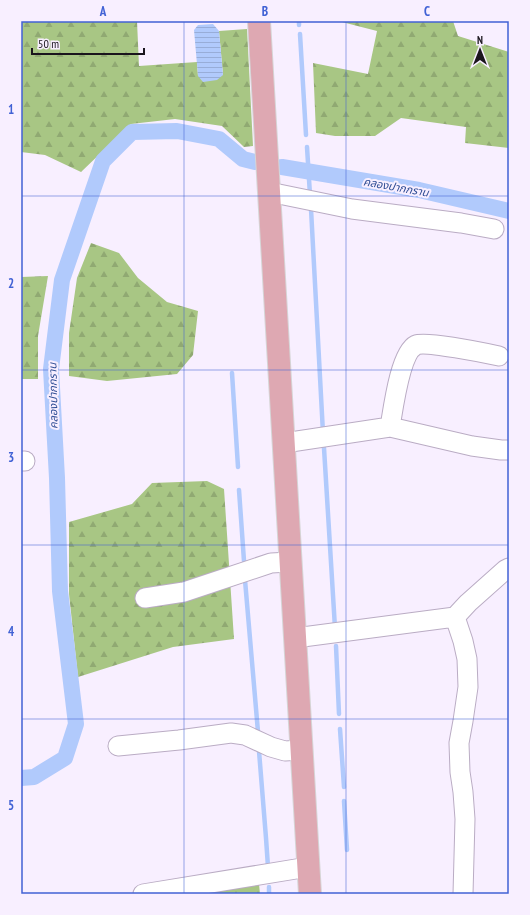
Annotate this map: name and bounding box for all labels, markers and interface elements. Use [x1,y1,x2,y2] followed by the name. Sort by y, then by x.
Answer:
[99,3,107,20] text: A
[262,3,268,20] text: B
[424,3,430,20] text: C
[32,30,144,56] scale bar
[460,30,500,70] north arrow
[477,33,483,47] text: N
[38,36,59,51] text: 50 m
[8,101,14,118] text: 1
[362,174,431,200] water label: คลองปากกราน
[8,275,14,292] text: 2
[45,362,61,429] water label: คลองปากกราน
[8,449,14,466] text: 3
[8,623,15,640] text: 4
[8,797,14,814] text: 5

